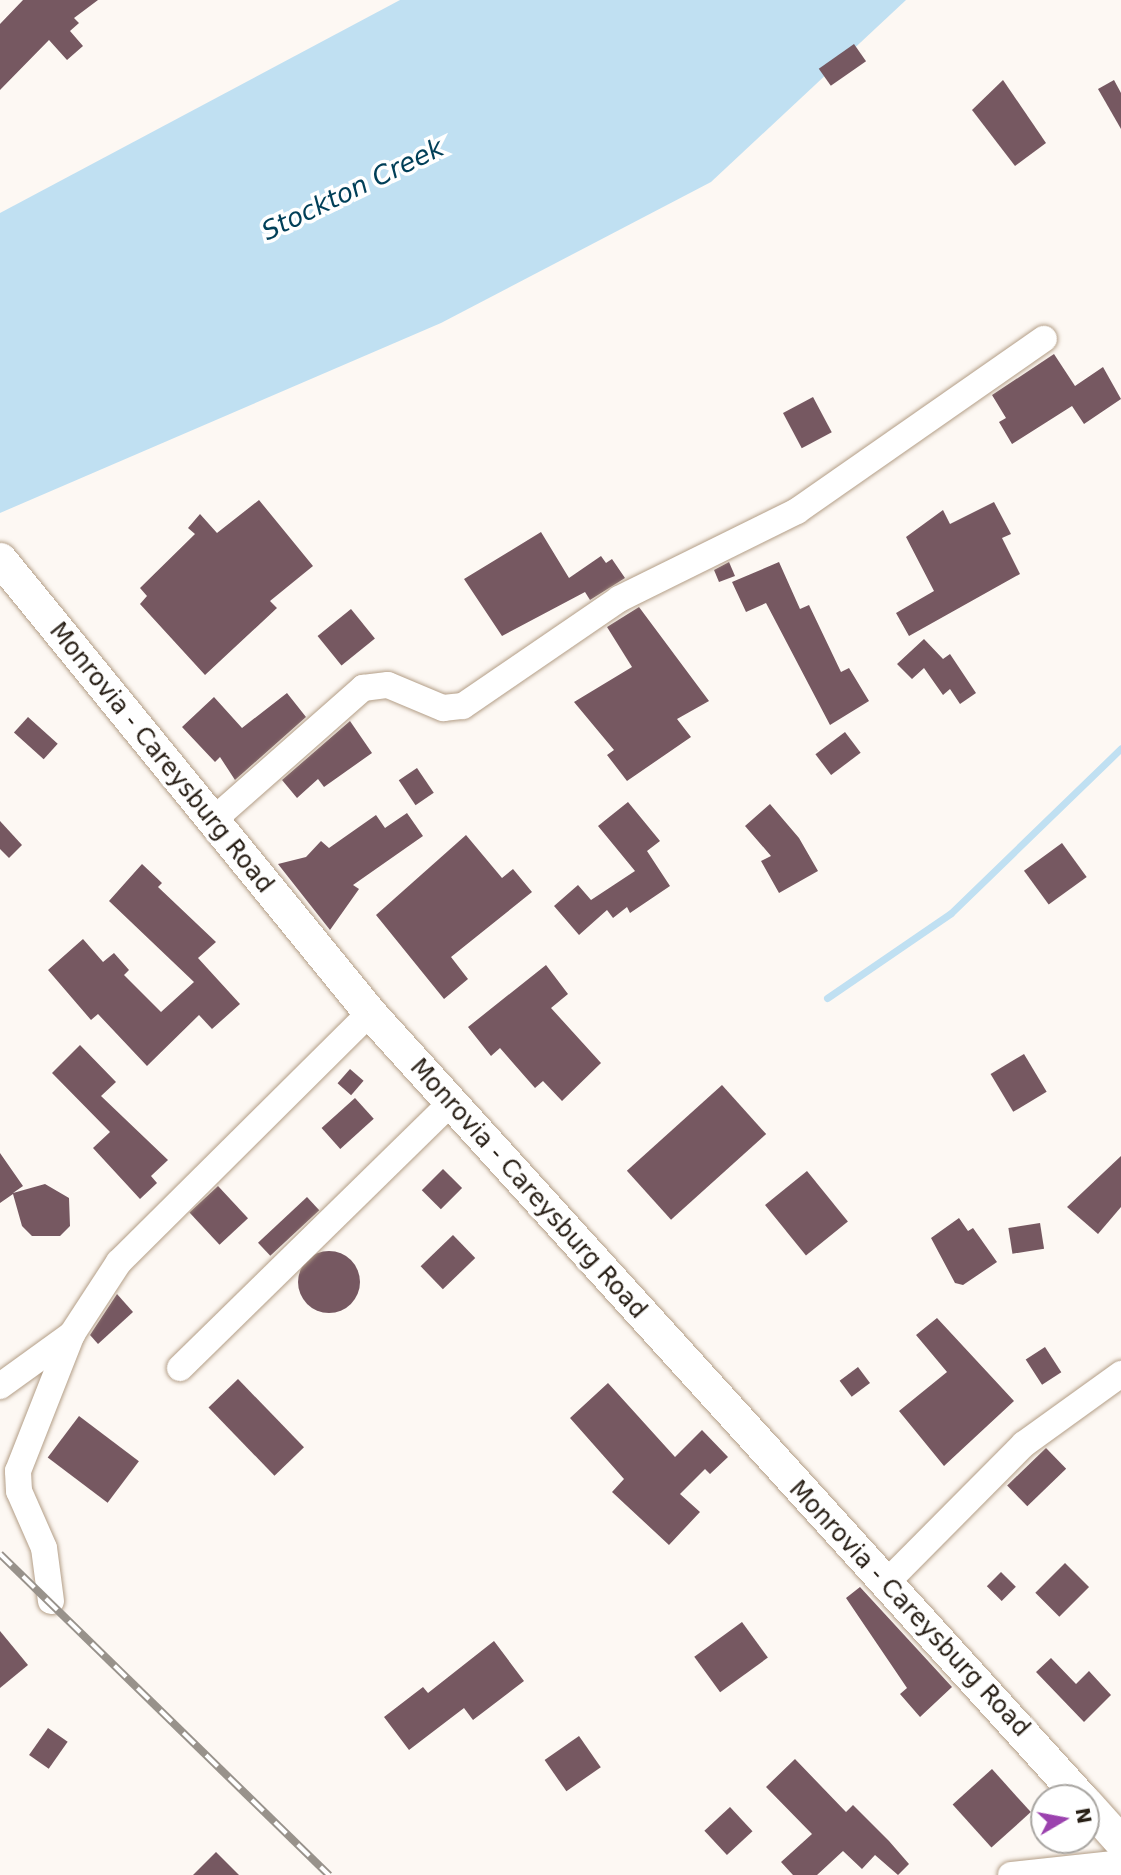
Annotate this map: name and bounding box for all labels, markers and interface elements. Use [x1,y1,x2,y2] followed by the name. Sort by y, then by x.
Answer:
[257,132,449,248] water label: Stockton Creek
[43,617,279,899] street label: Monrovia - Careysburg Road
[404,1053,652,1325] street label: Monrovia - Careysburg Road
[783,1475,1035,1743] street label: Monrovia - Careysburg Road
[1030,1784,1100,1854] north arrow
[1071,1806,1096,1825] text: N

